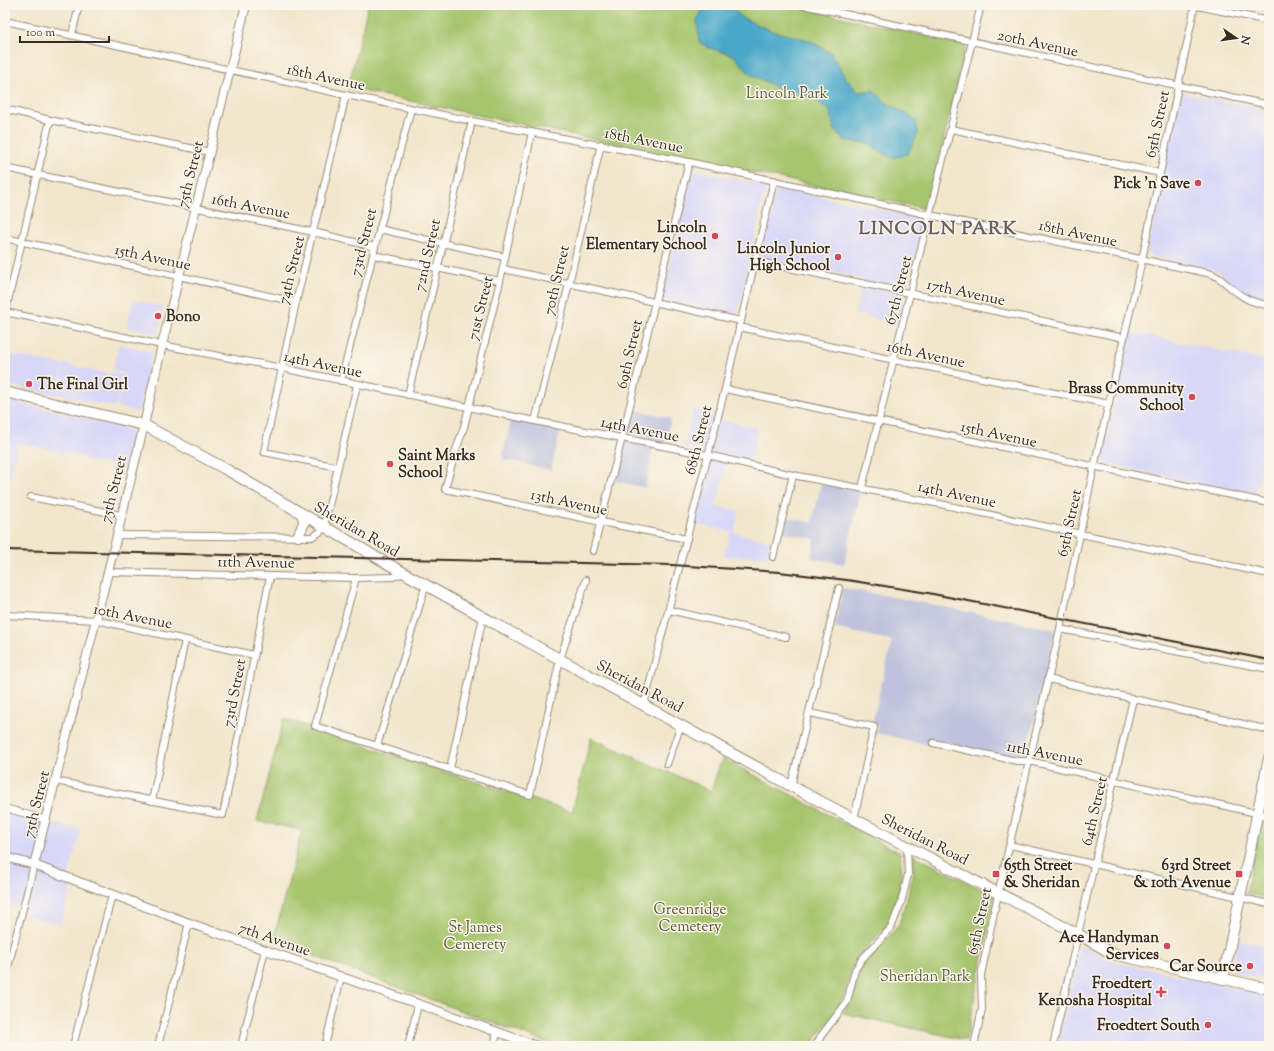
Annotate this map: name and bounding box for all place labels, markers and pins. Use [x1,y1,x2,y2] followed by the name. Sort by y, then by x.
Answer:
[1114,174,1190,195] place label: Pick 'n Save
[1193,178,1203,188] marker: Pick 'n Save
[586,218,708,256] place label: Lincoln Elementary School
[710,231,720,241] marker: Lincoln Elementary School
[737,239,831,277] place label: Lincoln Junior High School
[833,252,843,262] marker: Lincoln Junior High School
[166,307,201,328] place label: Bono
[153,311,163,321] marker: Bono
[37,375,129,396] place label: The Final Girl
[24,379,34,389] marker: The Final Girl
[1068,379,1185,417] place label: Brass Community School
[1187,392,1197,402] marker: Brass Community School
[398,446,475,484] place label: Saint Marks School
[385,459,395,469] marker: Saint Marks School
[1004,856,1080,894] place label: 65th Street & Sheridan
[1134,856,1232,894] place label: 63rd Street & 10th Avenue
[991,869,1001,879] marker: 65th Street & Sheridan
[1234,869,1244,879] marker: 63rd Street & 10th Avenue
[1059,928,1159,966] place label: Ace Handyman Services
[1162,941,1172,951] marker: Ace Handyman Services
[1169,957,1242,978] place label: Car Source
[1245,961,1255,971] marker: Car Source
[1038,974,1153,1012] place label: Froedtert Kenosha Hospital
[1155,986,1167,998] marker: Froedtert Kenosha Hospital
[1097,1016,1200,1037] place label: Froedtert South
[1203,1020,1213,1030] marker: Froedtert South

